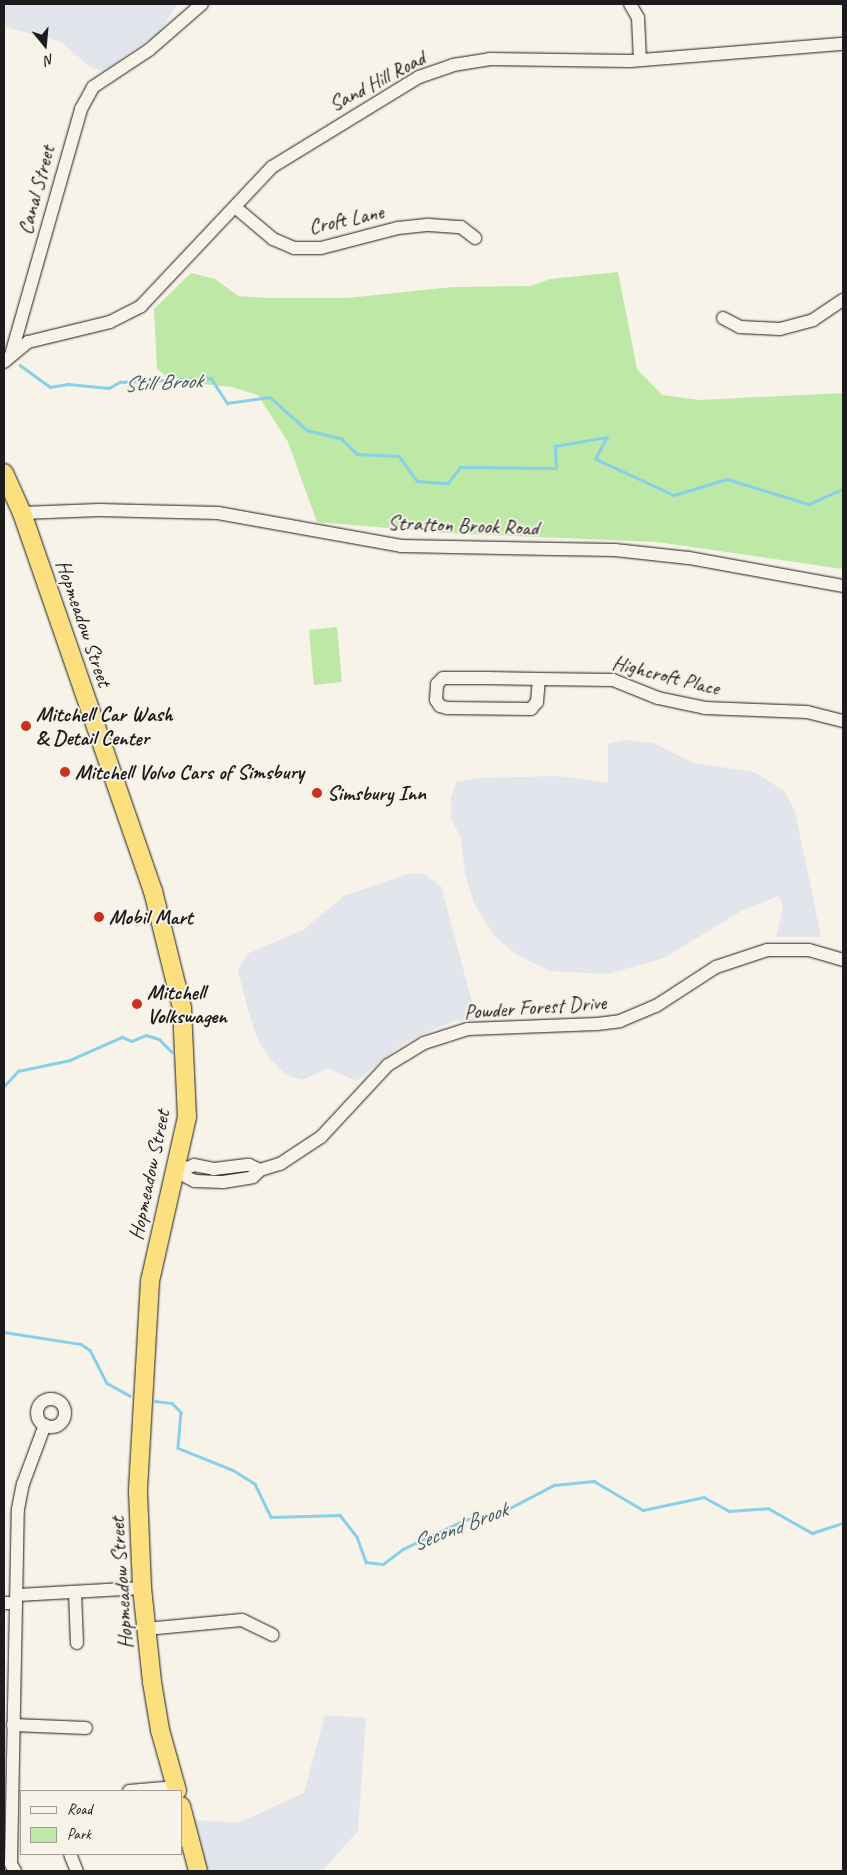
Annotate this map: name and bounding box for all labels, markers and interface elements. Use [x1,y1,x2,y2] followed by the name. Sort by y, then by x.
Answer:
[20,20,70,70] north arrow
[325,45,429,117] street label: Sand Hill Road
[43,50,56,69] text: N
[12,143,60,237] street label: Canal Street
[306,199,386,239] street label: Croft Lane
[123,368,203,398] water label: Still Brook
[387,510,539,540] street label: Stratton Brook Road
[51,556,117,690] street label: Hopmeadow Street
[610,649,722,701] street label: Highcroft Place
[36,701,173,751] place label: Mitchell Car Wash & Detail Center
[20,720,32,732] marker: Mitchell Car Wash & Detail Center
[75,759,303,785] place label: Mitchell Volvo Cars of Simsbury
[59,766,71,778] marker: Mitchell Volvo Cars of Simsbury
[327,780,426,806] place label: Simsbury Inn
[311,787,323,799] marker: Simsbury Inn
[109,904,193,930] place label: Mobil Mart
[93,911,105,923] marker: Mobil Mart
[147,979,227,1029] place label: Mitchell Volkswagen
[463,989,607,1025] street label: Powder Forest Drive
[131,998,143,1010] marker: Mitchell Volkswagen
[123,1108,175,1242] street label: Hopmeadow Street
[409,1497,511,1557] water label: Second Brook
[104,1516,138,1650] street label: Hopmeadow Street
[20,1790,182,1855] legend
[67,1800,92,1819] text: Road
[67,1825,91,1844] text: Park

